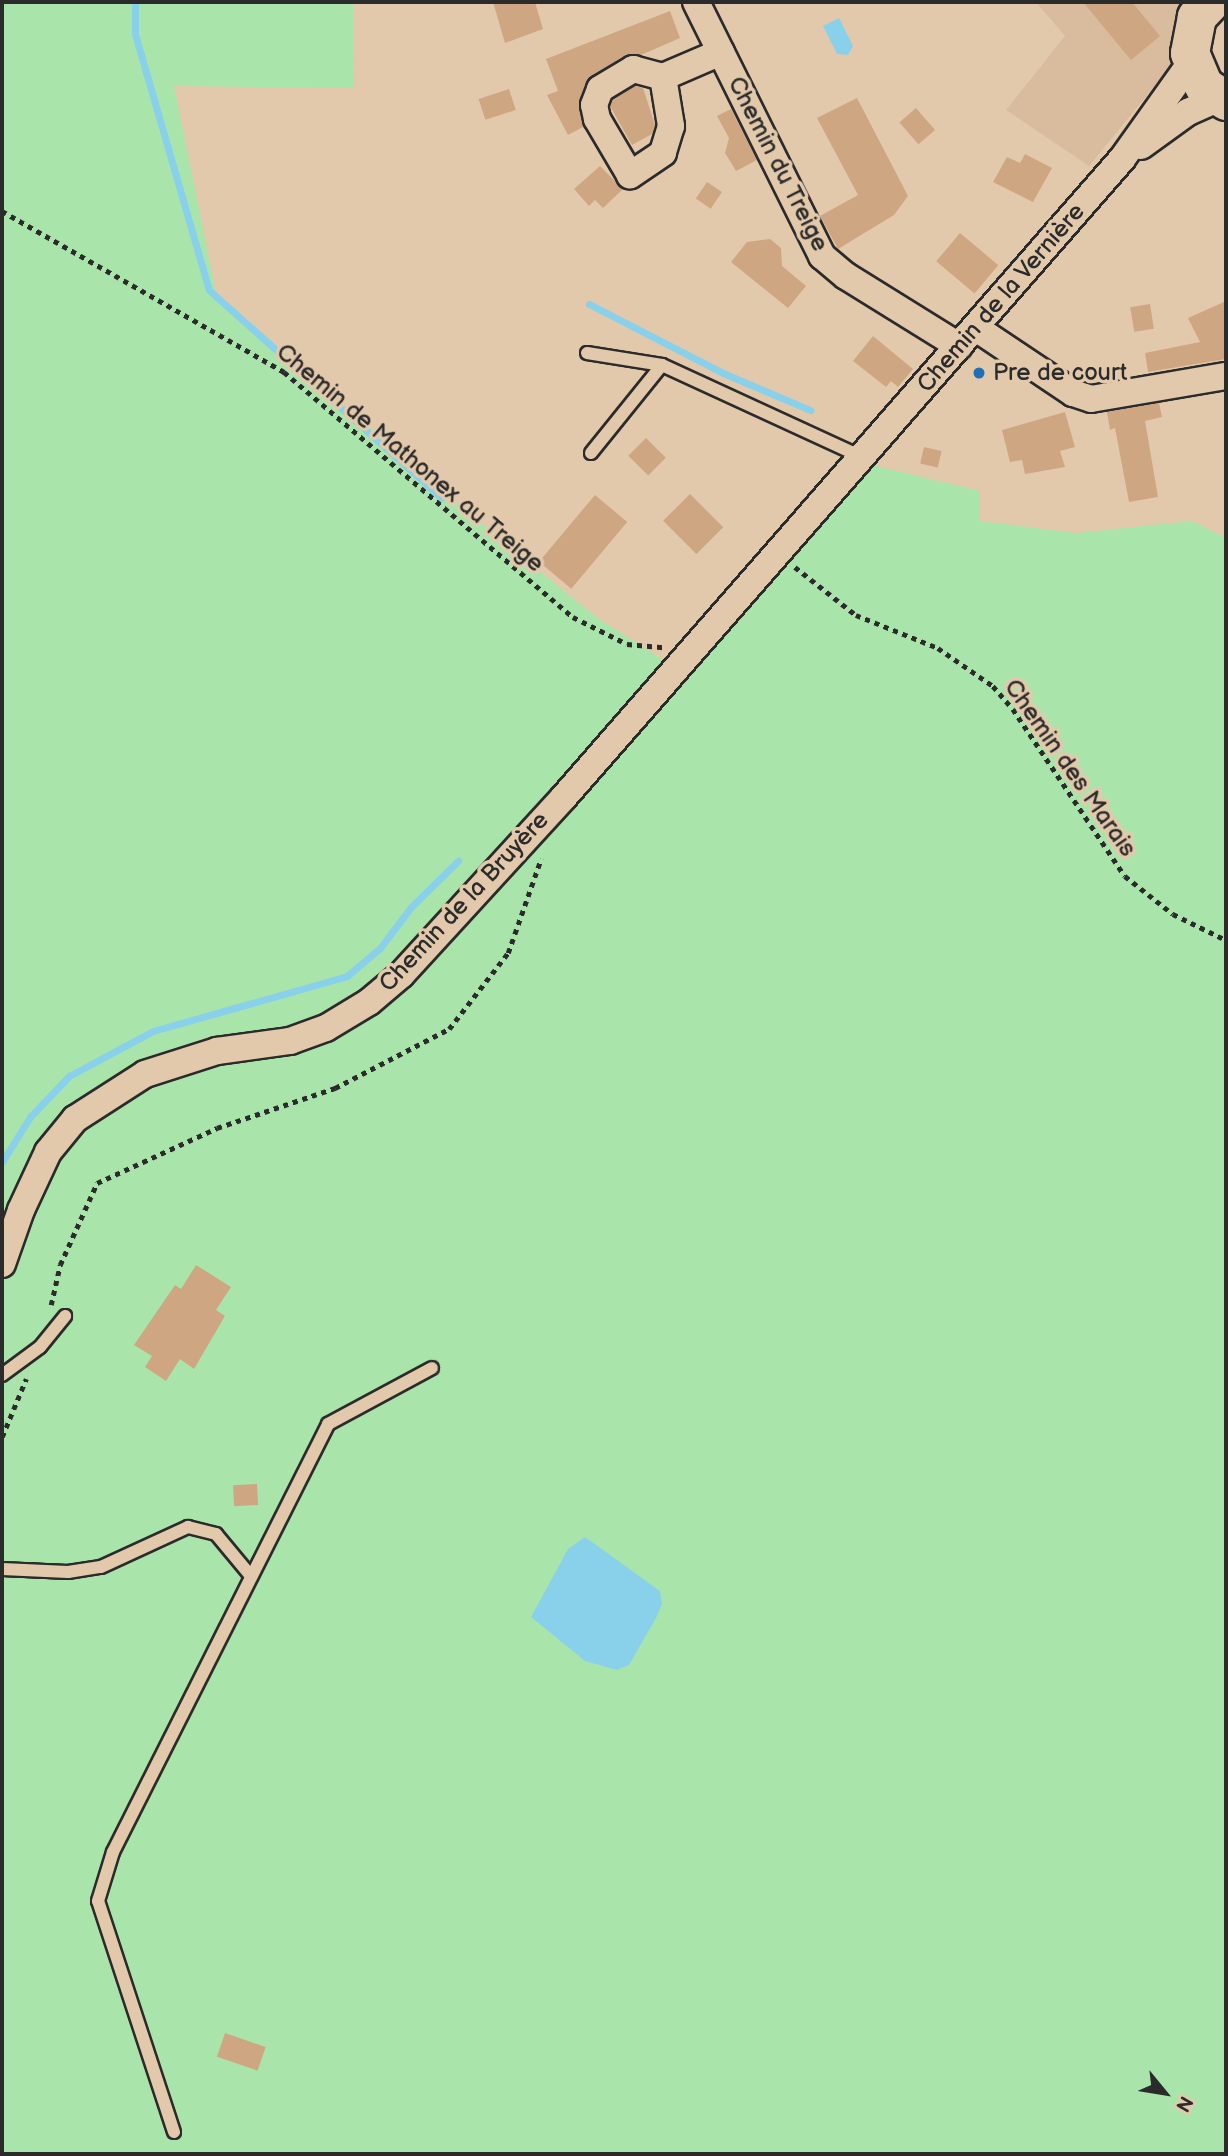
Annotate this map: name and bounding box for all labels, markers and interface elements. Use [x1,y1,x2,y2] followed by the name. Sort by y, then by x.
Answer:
[721,71,835,257] street label: Chemin du Treige
[911,197,1091,399] street label: Chemin de la Vernière
[270,337,550,579] street label: Chemin de Mathonex au Treige
[993,359,1127,387] place label: Pre de court
[971,365,987,381] marker: Pre de court
[998,674,1142,862] street label: Chemin des Marais
[373,806,555,998] street label: Chemin de la Bruyère
[1130,2058,1200,2128] north arrow
[1170,2092,1197,2116] text: N

